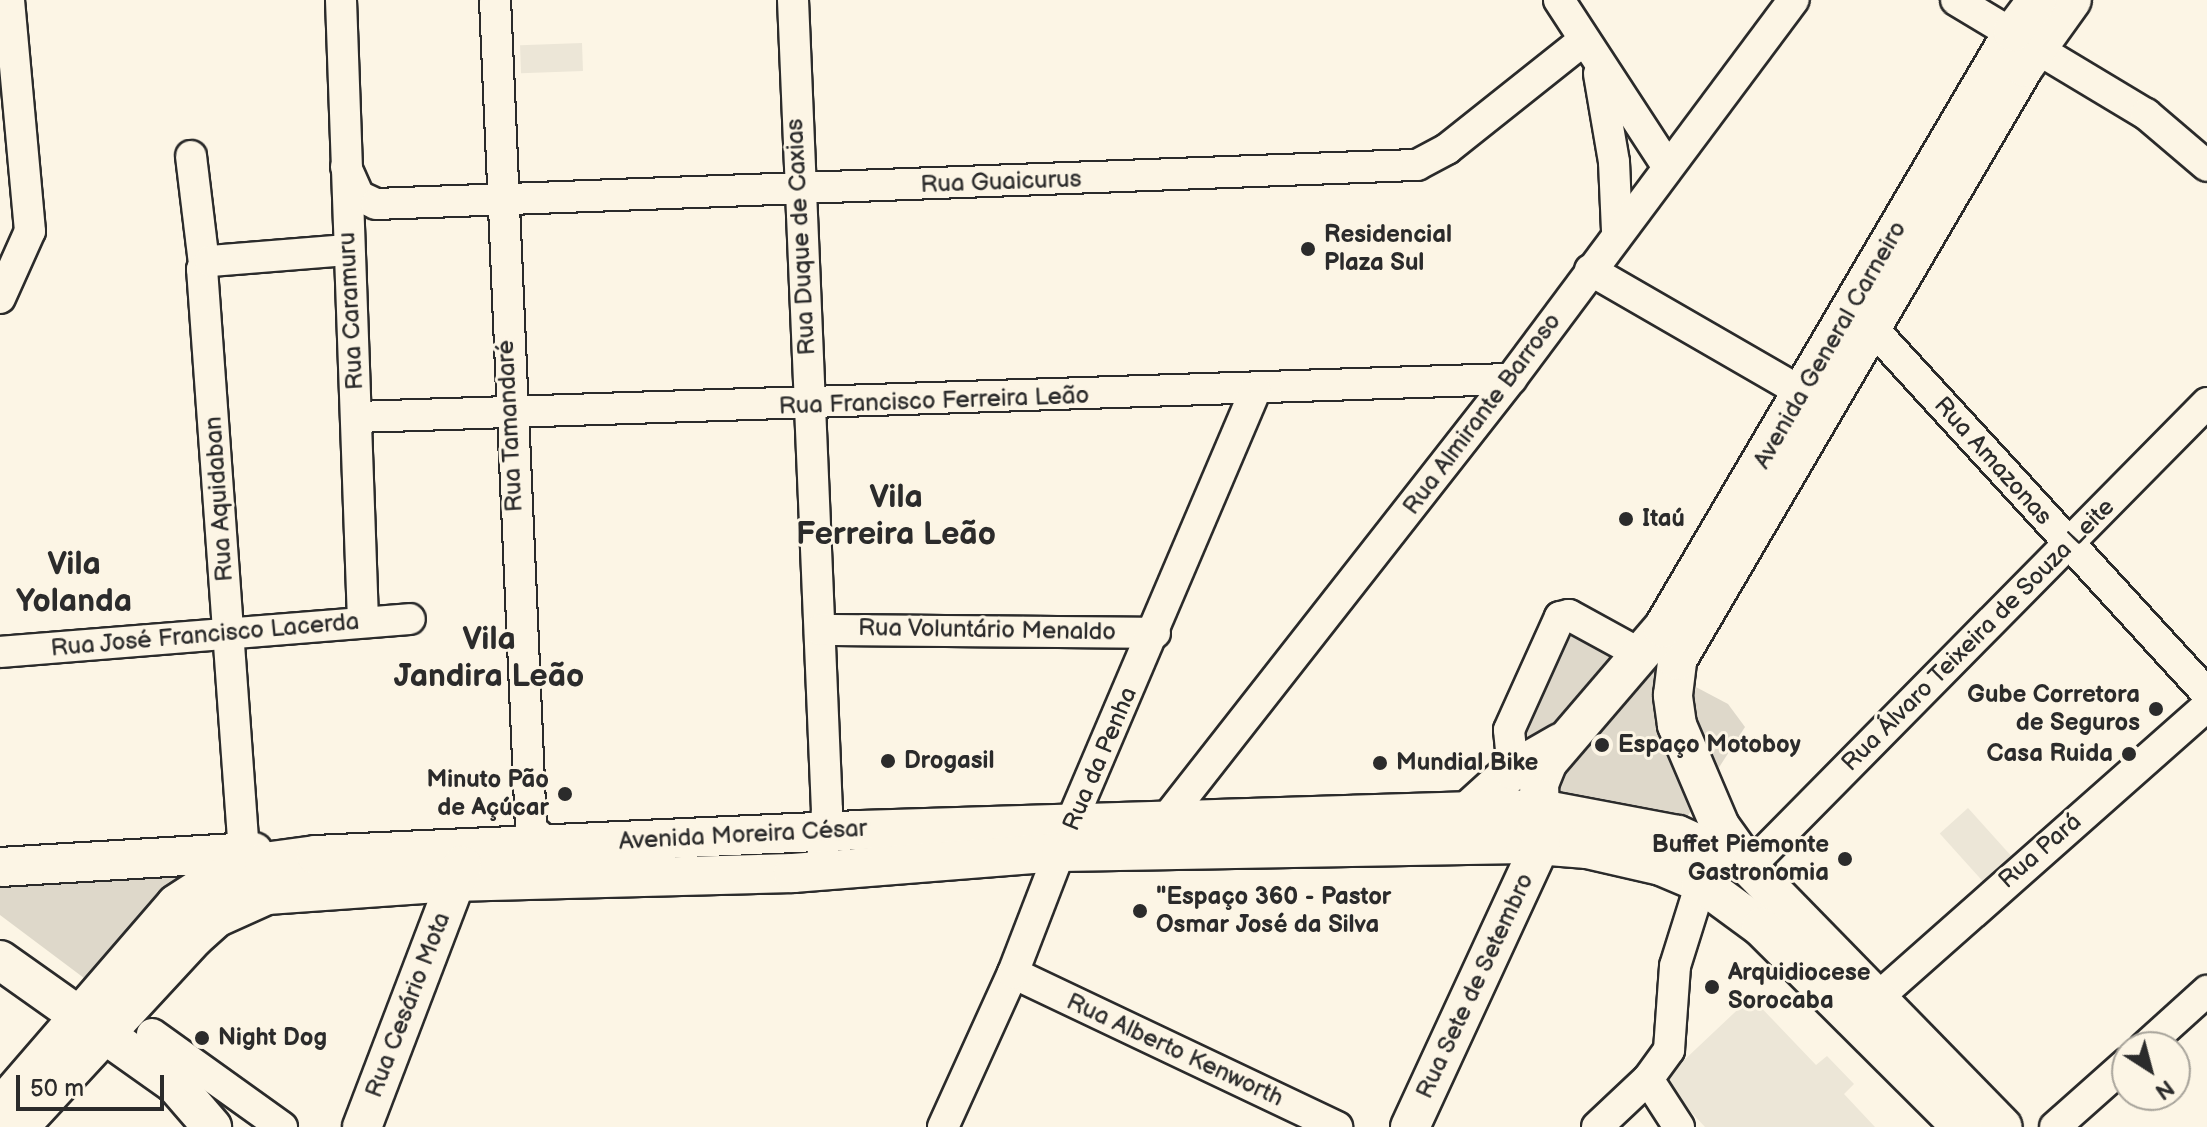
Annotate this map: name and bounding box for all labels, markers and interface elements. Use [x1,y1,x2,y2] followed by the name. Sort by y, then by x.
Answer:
[780,118,822,356] street label: Rua Duque de Caxias
[920,165,1082,199] street label: Rua Guaicurus
[1747,216,1913,474] street label: Avenida General Carneiro
[1324,221,1452,277] place label: Residencial Plaza Sul
[332,231,370,391] street label: Rua Caramuru
[1299,240,1317,258] marker: Residencial Plaza Sul
[1397,308,1567,520] street label: Rua Almirante Barroso
[491,339,529,513] street label: Rua Tamandaré
[778,381,1090,421] street label: Rua Francisco Ferreira Leão
[1928,391,2058,531] street label: Rua Amazonas
[199,415,239,583] street label: Rua Aquidaban
[796,480,996,555] district label: Vila Ferreira Leão
[1835,492,2121,778] street label: Rua Álvaro Teixeira de Souza Leite
[1642,505,1685,533] place label: Itaú
[1617,510,1635,528] marker: Itaú
[16,547,132,622] district label: Vila Yolanda
[49,607,361,663] street label: Rua José Francisco Lacerda
[857,613,1117,647] street label: Rua Voluntário Menaldo
[394,622,584,697] district label: Vila Jandira Leão
[1967,681,2140,737] place label: Gube Corretora de Seguros
[1057,683,1143,835] street label: Rua da Penha
[2147,700,2165,718] marker: Gube Corretora de Seguros
[1618,731,1801,759] place label: Espaço Motoboy
[1593,736,1611,754] marker: Espaço Motoboy
[1987,740,2113,768] place label: Casa Ruida
[2120,745,2138,763] marker: Casa Ruida
[904,747,994,775] place label: Drogasil
[1396,749,1538,777] place label: Mundial Bike
[879,752,897,770] marker: Drogasil
[1371,754,1389,772] marker: Mundial Bike
[426,766,549,822] place label: Minuto Pão de Açúcar
[556,785,574,803] marker: Minuto Pão de Açúcar
[1993,807,2087,895] street label: Rua Pará
[618,814,868,856] street label: Avenida Moreira César
[1652,831,1829,887] place label: Buffet Piemonte Gastronomia
[1836,850,1854,868] marker: Buffet Piemonte Gastronomia
[1410,868,1540,1104] street label: Rua Sete de Setembro
[1156,883,1391,939] place label: "Espaço 360 - Pastor Osmar José da Silva
[1131,902,1149,920] marker: "Espaço 360 - Pastor Osmar José da Silva
[359,908,457,1102] street label: Rua Cesário Mota
[1728,959,1871,1015] place label: Arquidiocese Sorocaba
[1703,978,1721,996] marker: Arquidiocese Sorocaba
[1062,987,1288,1113] street label: Rua Alberto Kenworth
[218,1024,327,1052] place label: Night Dog
[193,1029,211,1047] marker: Night Dog
[2111,1031,2191,1111] north arrow
[20,1059,168,1109] scale bar
[2150,1073,2179,1105] text: N
[30,1074,84,1103] text: 50 m

